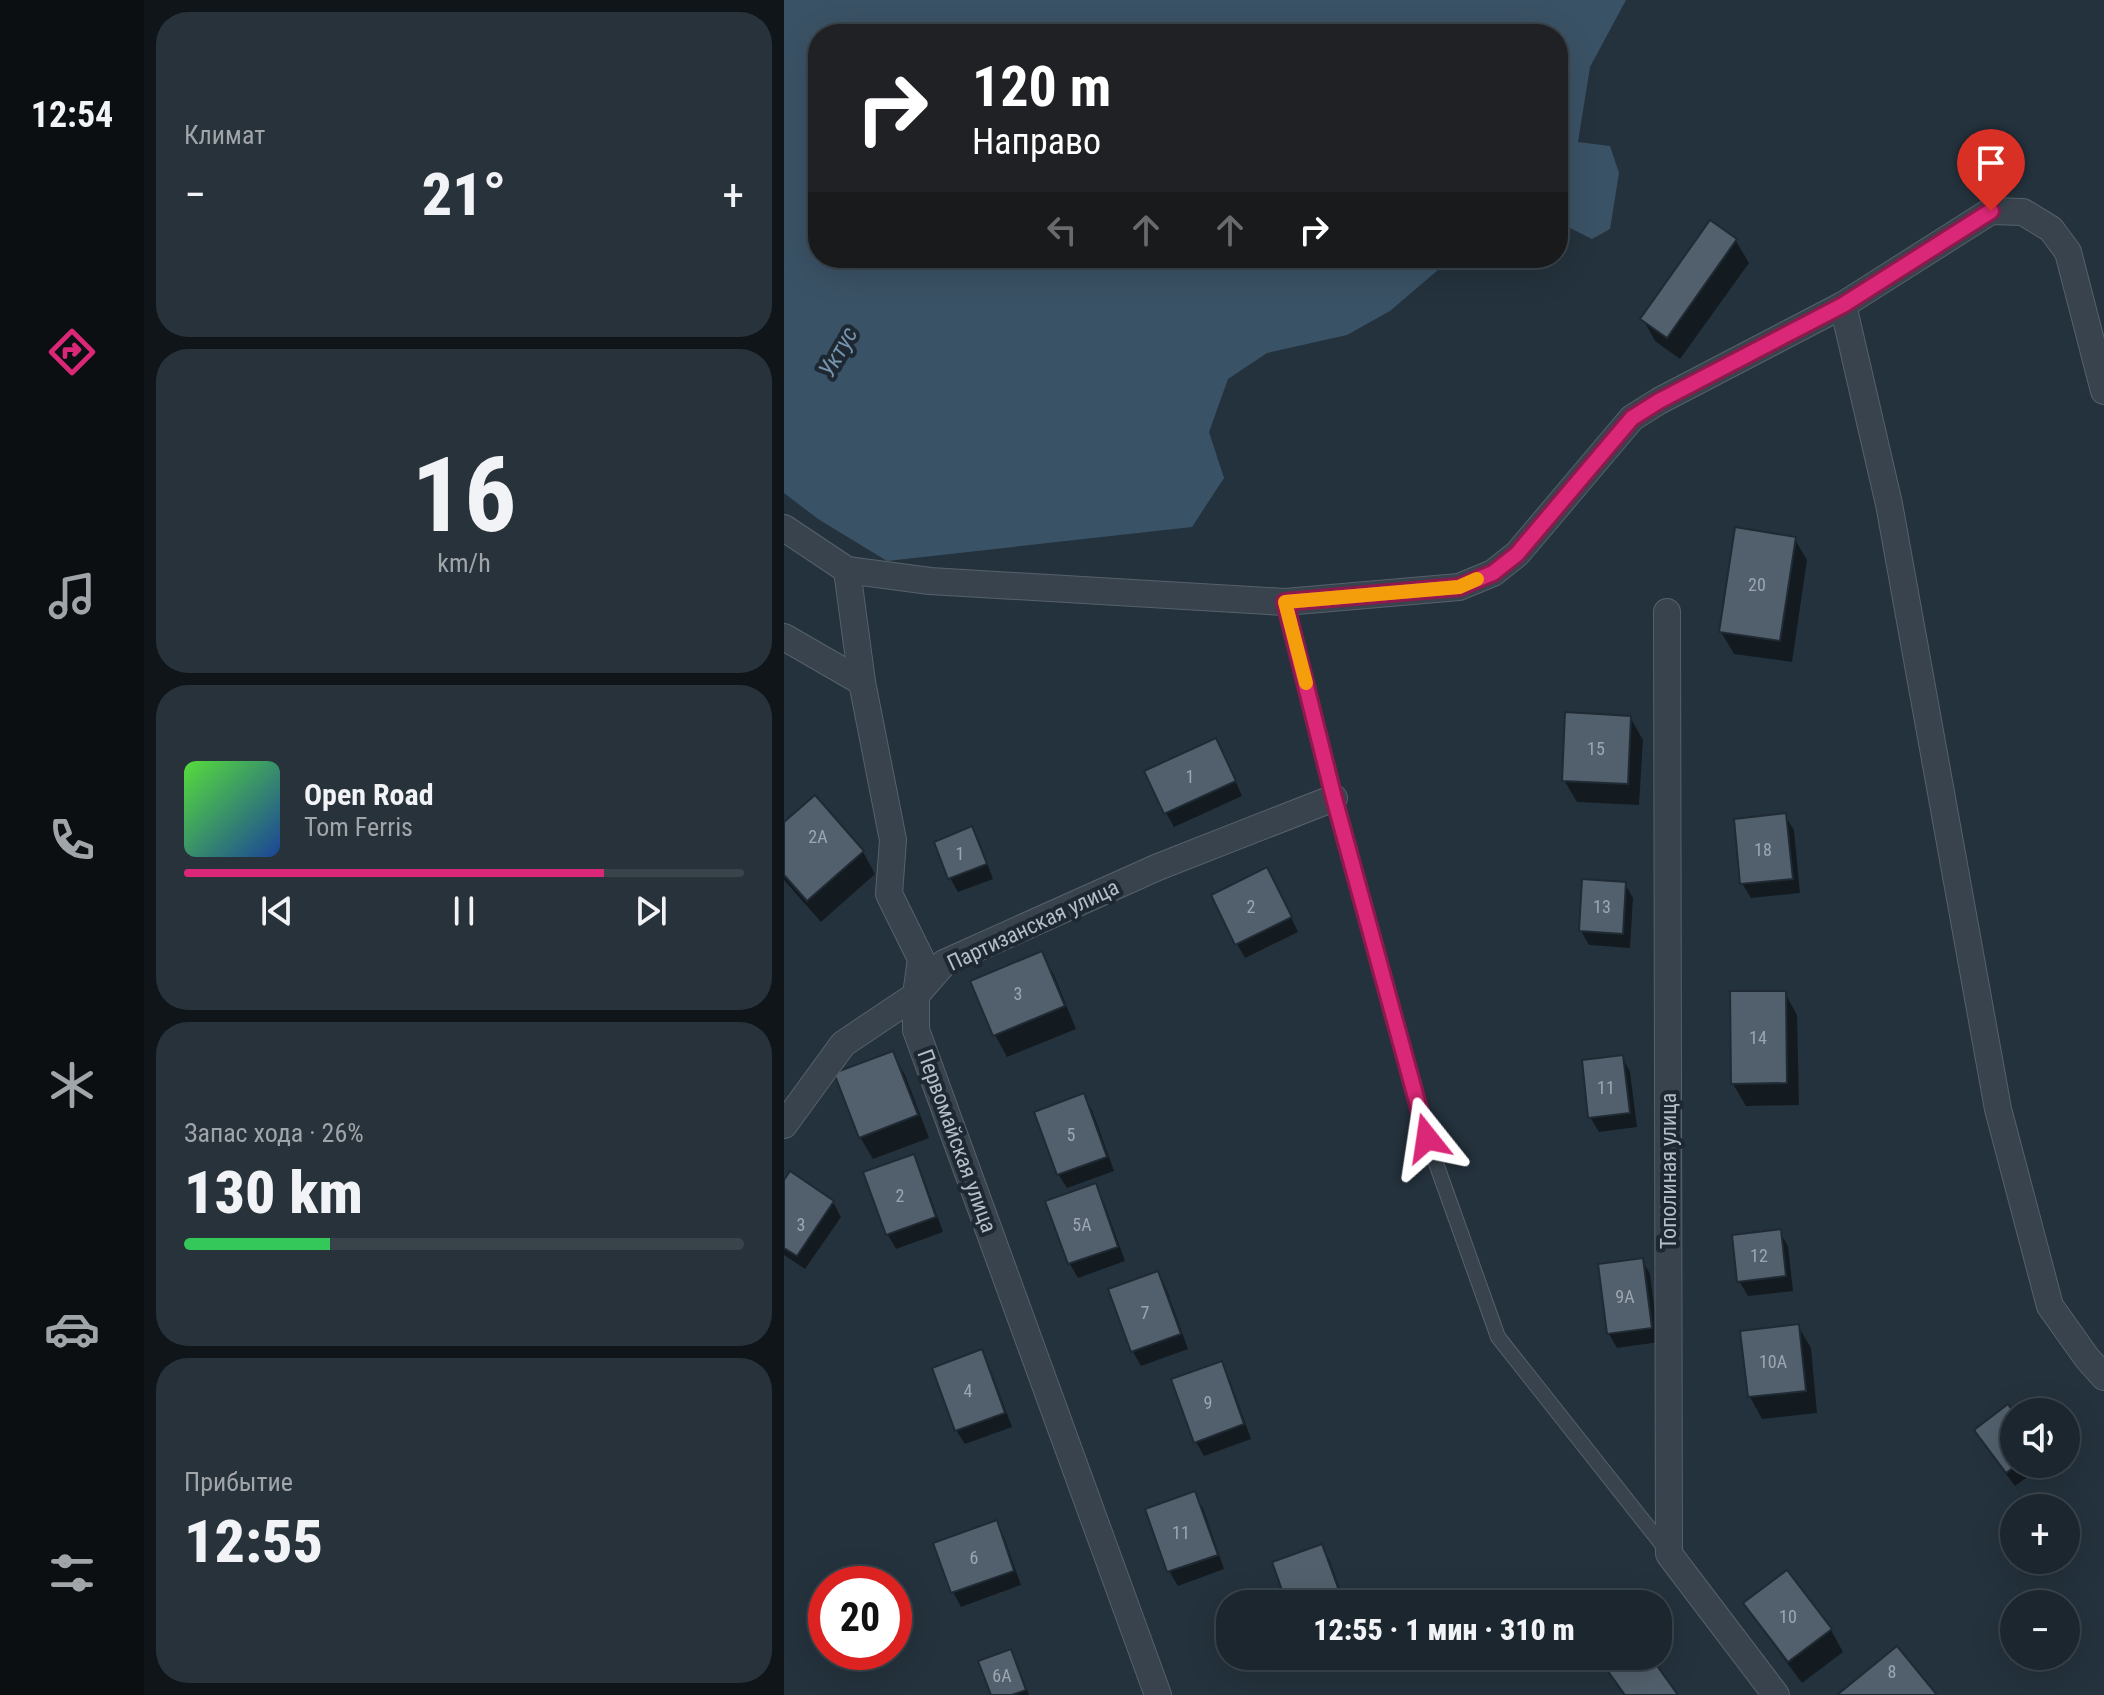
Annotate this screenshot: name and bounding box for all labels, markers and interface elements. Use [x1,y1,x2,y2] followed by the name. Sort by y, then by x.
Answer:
[972,54,1111,120] text: 120 m
[840,56,944,160] icon: right
[31,94,113,136] text: 12:54
[184,120,265,150] text: Климат
[972,121,1101,163] text: Направо
[1957,129,2025,211] pin
[1969,141,2013,185] icon: arrive
[422,159,506,230] text: 21°
[184,169,206,221] text: −
[722,169,744,221] text: +
[1040,208,1084,252] icon: left
[1124,208,1168,252] icon: ahead
[1208,208,1252,252] icon: ahead
[1292,208,1336,252] icon: right
[813,322,864,382] water label: Уктус
[44,324,100,380] icon: directions
[411,435,517,556] text: 16
[437,548,491,578] text: km/h
[44,568,100,624] icon: music
[1748,574,1766,595] house number: 20
[1587,738,1605,759] house number: 15
[1186,766,1194,787] house number: 1
[304,777,434,812] text: Open Road
[44,812,100,868] icon: phone
[304,812,413,842] text: Tom Ferris
[808,826,828,847] house number: 2А
[1754,839,1772,860] house number: 18
[956,843,964,864] house number: 1
[943,874,1123,976] street label: Партизанская улица
[255,889,299,933] icon: previous
[442,889,486,933] icon: pause
[629,889,673,933] icon: next
[1247,896,1256,917] house number: 2
[1593,896,1611,917] house number: 13
[1014,983,1022,1004] house number: 3
[1749,1027,1767,1048] house number: 14
[912,1046,1002,1236] street label: Первомайская улица
[44,1057,100,1113] icon: climate
[1597,1077,1615,1098] house number: 11
[1656,1093,1681,1249] street label: Тополиная улица
[1385,1096,1469,1180] position arrow
[184,1118,364,1148] text: Запас хода · 26%
[1067,1124,1076,1145] house number: 5
[184,1157,363,1228] text: 130 km
[896,1185,905,1206] house number: 2
[797,1214,805,1235] house number: 3
[1072,1214,1092,1235] house number: 5А
[1750,1245,1768,1266] house number: 12
[1615,1286,1635,1307] house number: 9А
[44,1301,100,1357] icon: car
[1141,1302,1150,1323] house number: 7
[1759,1351,1788,1372] house number: 10А
[964,1380,973,1401] house number: 4
[1204,1392,1212,1413] house number: 9
[2000,1398,2080,1670] map controls
[2000,1398,2080,1478] button: sound
[184,1467,293,1497] text: Прибытие
[2000,1494,2080,1574] button: +
[184,1506,323,1577] text: 12:55
[1172,1522,1190,1543] house number: 11
[44,1545,100,1601] icon: filters
[970,1547,978,1568] house number: 6
[808,1566,912,1670] speed limit sign: 20
[2000,1590,2080,1670] button: −
[1779,1606,1797,1627] house number: 10
[1313,1612,1575,1647] text: 12:55 · 1 мин · 310 m
[1888,1661,1896,1682] house number: 8
[992,1665,1012,1686] house number: 6А

